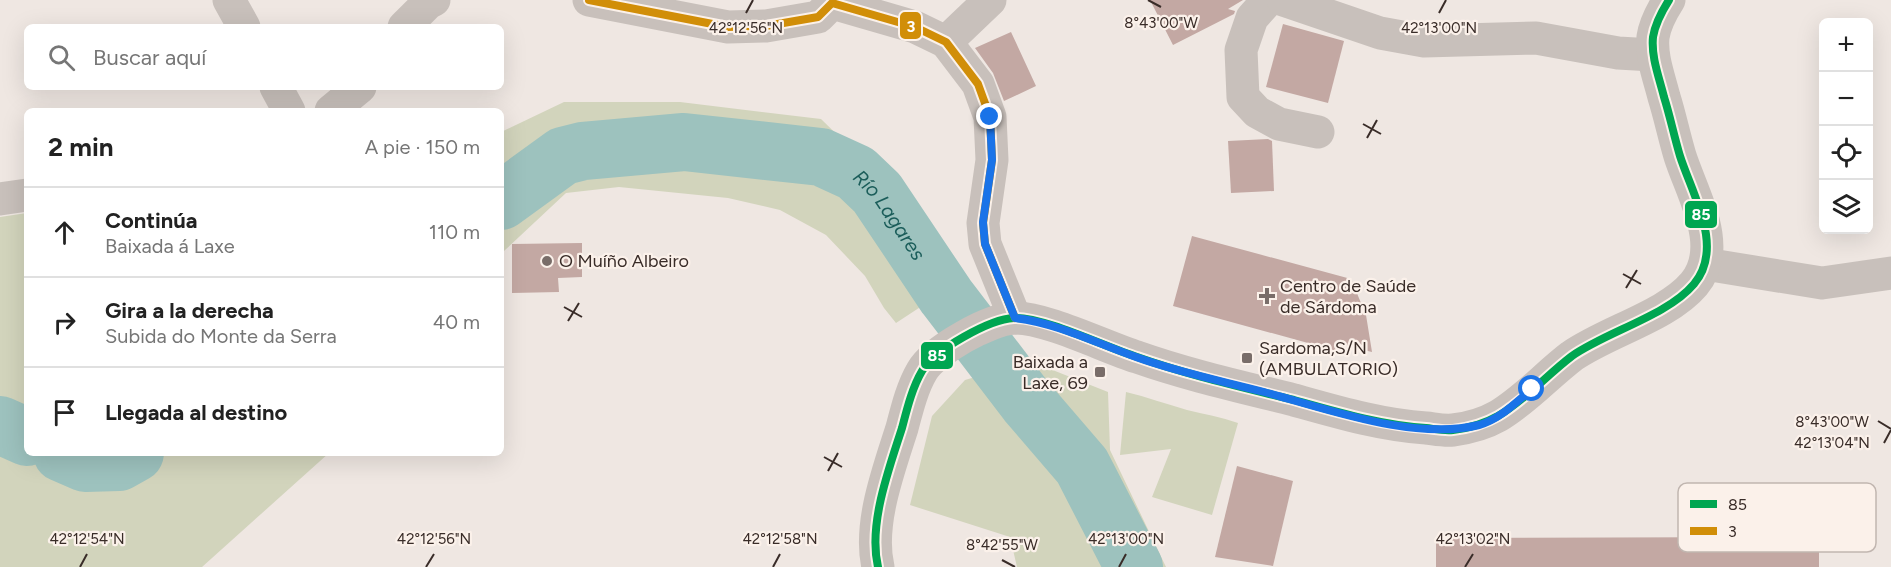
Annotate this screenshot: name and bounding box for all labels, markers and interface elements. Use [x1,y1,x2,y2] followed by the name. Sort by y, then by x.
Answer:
[899,11,922,40] line badge: 3
[1124,14,1198,32] text: 8°43'00"W
[907,17,916,36] text: 3
[1819,18,1873,234] map controls
[1819,18,1873,72] button: +
[709,19,783,37] text: 42°12'56"N
[1401,19,1477,37] text: 42°13'00"N
[24,24,504,90] search box
[45,41,78,74] icon: search
[93,44,206,71] text: Buscar aquí
[1819,72,1873,126] button: −
[976,103,1002,129] route end
[1819,126,1873,180] button: locate
[48,131,114,163] text: 2 min
[365,135,480,159] text: A pie · 150 m
[848,165,931,265] water label: Río Lagares
[1819,180,1873,234] button: layers
[1684,200,1718,229] line badge: 85
[1691,205,1711,224] text: 85
[105,207,198,234] text: Continúa
[48,216,81,249] icon: ahead
[429,220,480,244] text: 110 m
[105,234,235,258] text: Baixada á Laxe
[559,250,689,272] place label: O Muíño Albeiro
[540,254,554,268] marker: O Muíño Albeiro
[1280,275,1416,318] place label: Centro de Saúde de Sárdoma
[1258,287,1276,305] marker: Centro de Saúde de Sárdoma
[105,297,274,324] text: Gira a la derecha
[48,306,81,339] icon: right
[433,310,480,334] text: 40 m
[105,324,337,348] text: Subida do Monte da Serra
[1259,337,1398,380] place label: Sardoma,S/N (AMBULATORIO)
[920,341,954,370] line badge: 85
[927,346,947,365] text: 85
[1013,351,1088,394] place label: Baixada a Laxe, 69
[1240,351,1254,365] marker: Sardoma,S/N (AMBULATORIO)
[1093,365,1107,379] marker: Baixada a Laxe, 69
[1518,375,1544,401] route start
[48,396,81,429] icon: arrive
[105,399,287,426] text: Llegada al destino
[1795,413,1869,431] text: 8°43'00"W
[1794,434,1870,452] text: 42°13'04"N
[1678,483,1876,552] legend
[1728,495,1747,514] text: 85
[1728,522,1737,541] text: 3
[49,530,125,548] text: 42°12'54"N
[397,530,471,548] text: 42°12'56"N
[742,530,818,548] text: 42°12'58"N
[1088,530,1164,548] text: 42°13'00"N
[1435,530,1511,548] text: 42°13'02"N
[966,536,1039,554] text: 8°42'55"W

